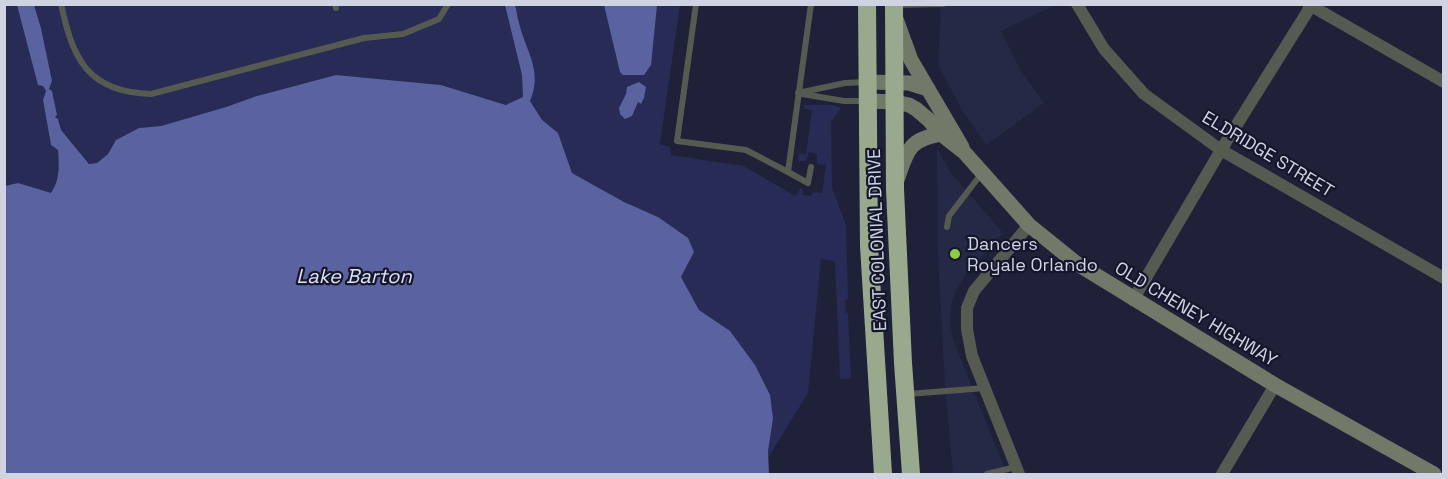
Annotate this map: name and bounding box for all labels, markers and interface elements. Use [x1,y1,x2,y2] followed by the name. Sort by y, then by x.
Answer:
[1198,105,1339,202] street label: ELDRIDGE STREET
[862,148,891,332] street label: EAST COLONIAL DRIVE
[967,232,1098,276] place label: Dancers Royale Orlando
[948,247,962,261] marker: Dancers Royale Orlando
[1111,256,1282,371] street label: OLD CHENEY HIGHWAY
[296,263,412,289] water label: Lake Barton

